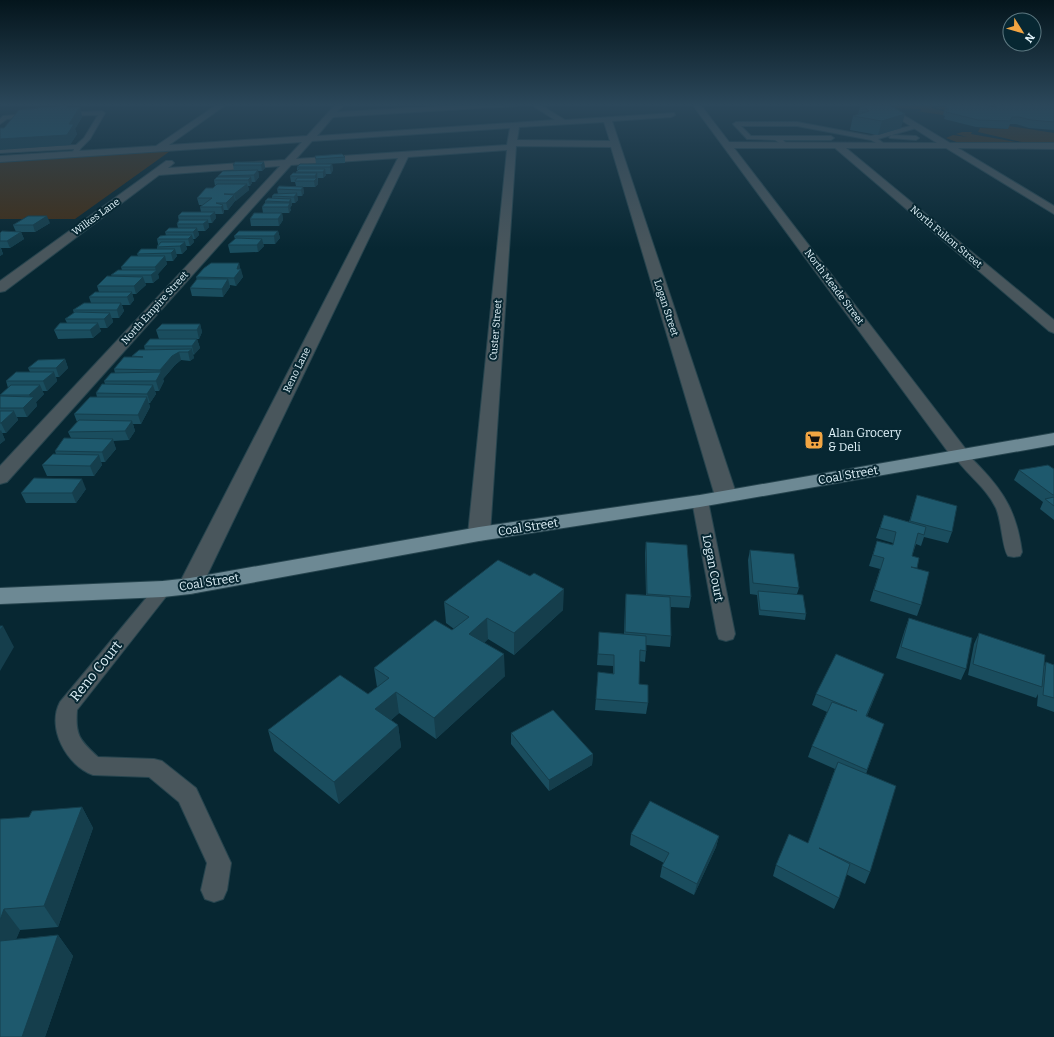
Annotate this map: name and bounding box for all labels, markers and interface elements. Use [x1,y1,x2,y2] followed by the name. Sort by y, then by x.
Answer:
[1002,12,1042,52] north arrow
[1022,30,1037,45] text: N
[70,196,122,238] street label: Wilkes Lane
[908,203,985,271] street label: North Fulton Street
[802,247,866,327] street label: North Meade Street
[119,269,191,347] street label: North Empire Street
[651,278,681,338] street label: Logan Street
[487,299,505,361] street label: Custer Street
[281,346,313,394] street label: Reno Lane
[828,426,902,454] place label: Alan Grocery & Deli
[803,429,825,451] supermarket icon: Alan Grocery & Deli
[817,463,880,487] street label: Coal Street
[497,515,560,539] street label: Coal Street
[700,533,726,603] street label: Logan Court
[178,570,241,594] street label: Coal Street
[66,637,126,705] street label: Reno Court

